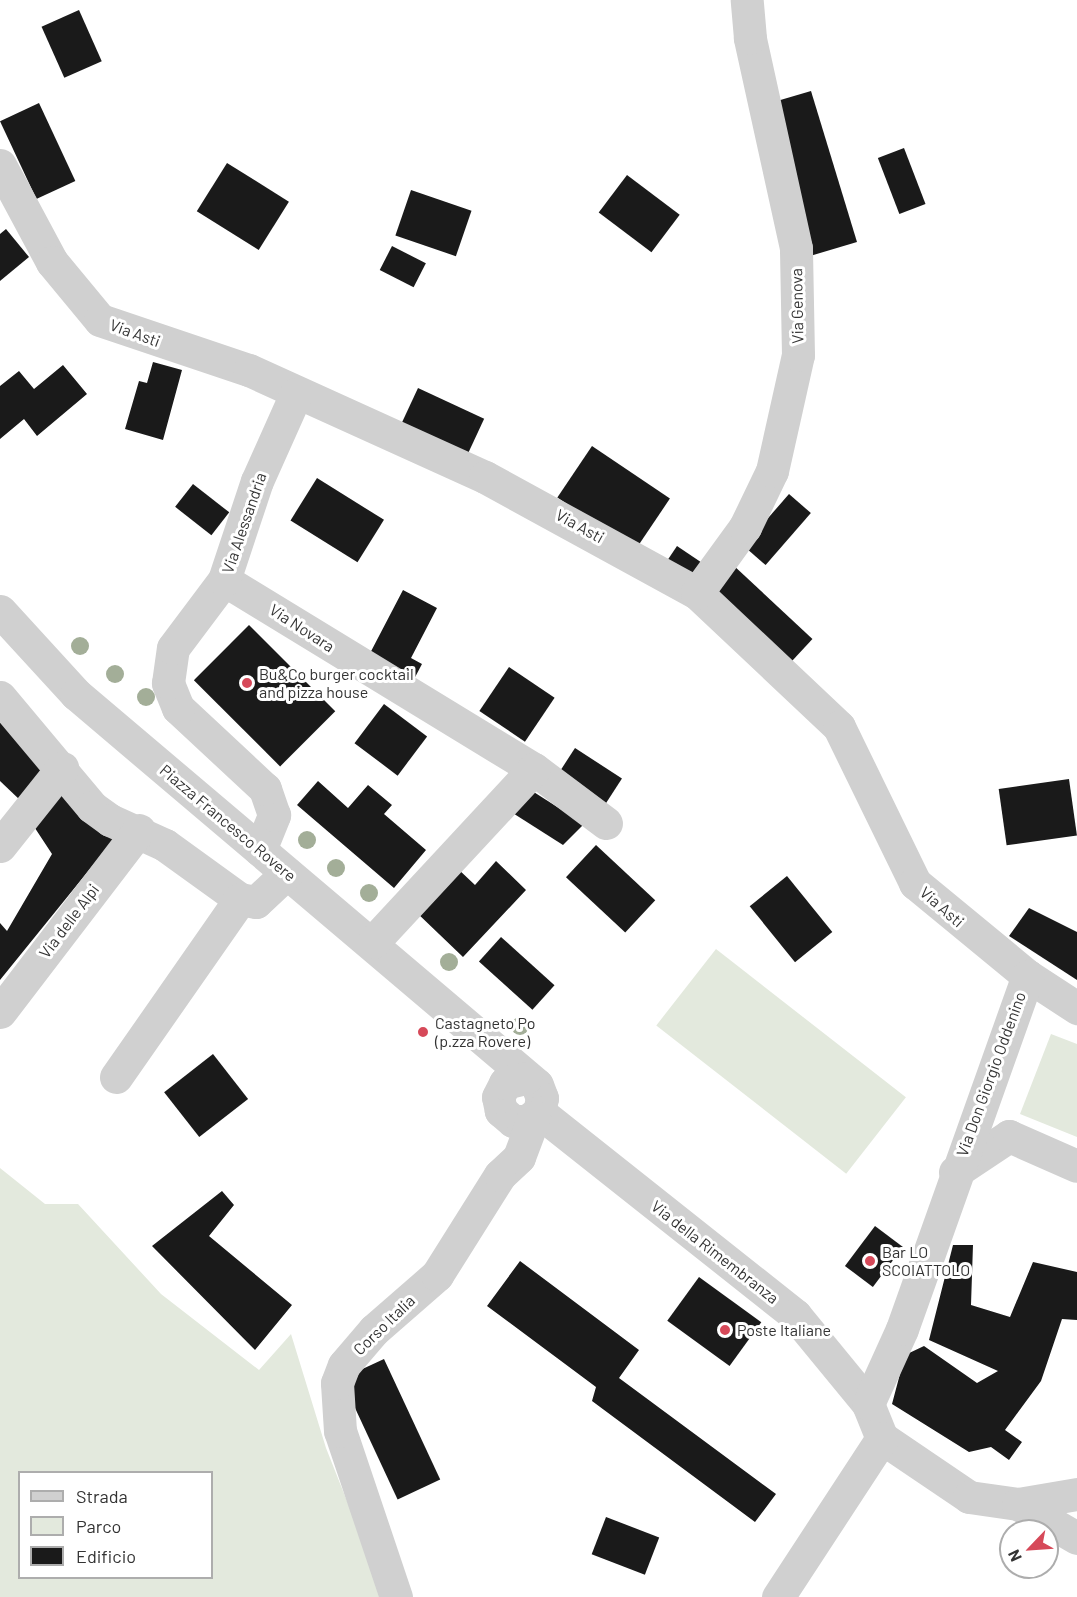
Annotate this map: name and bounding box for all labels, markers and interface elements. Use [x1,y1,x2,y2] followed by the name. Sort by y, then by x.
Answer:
[787,268,807,344] street label: Via Genova
[107,315,163,351] street label: Via Asti
[218,470,270,576] street label: Via Alessandria
[553,505,607,547] street label: Via Asti
[266,600,338,656] street label: Via Novara
[259,664,414,702] place label: Bu&Co burger cocktail and pizza house
[240,676,254,690] marker: Bu&Co burger cocktail and pizza house
[156,761,300,885] street label: Piazza Francesco Rovere
[35,880,103,962] street label: Via delle Alpi
[916,883,968,931] street label: Via Asti
[952,989,1030,1159] street label: Via Don Giorgio Oddenino
[435,1013,535,1051] place label: Castagneto Po (p.zza Rovere)
[416,1025,430,1039] marker: Castagneto Po (p.zza Rovere)
[648,1196,782,1308] street label: Via della Rimembranza
[882,1242,970,1280] place label: Bar LO SCOIATTOLO
[863,1254,877,1268] marker: Bar LO SCOIATTOLO
[349,1291,419,1359] street label: Corso Italia
[737,1320,831,1340] place label: Poste Italiane
[718,1323,732,1337] marker: Poste Italiane
[18,1471,213,1579] legend
[76,1485,128,1507] text: Strada
[76,1515,121,1537] text: Parco
[999,1519,1059,1579] north arrow
[76,1545,136,1567] text: Edificio
[1003,1547,1025,1565] text: N

